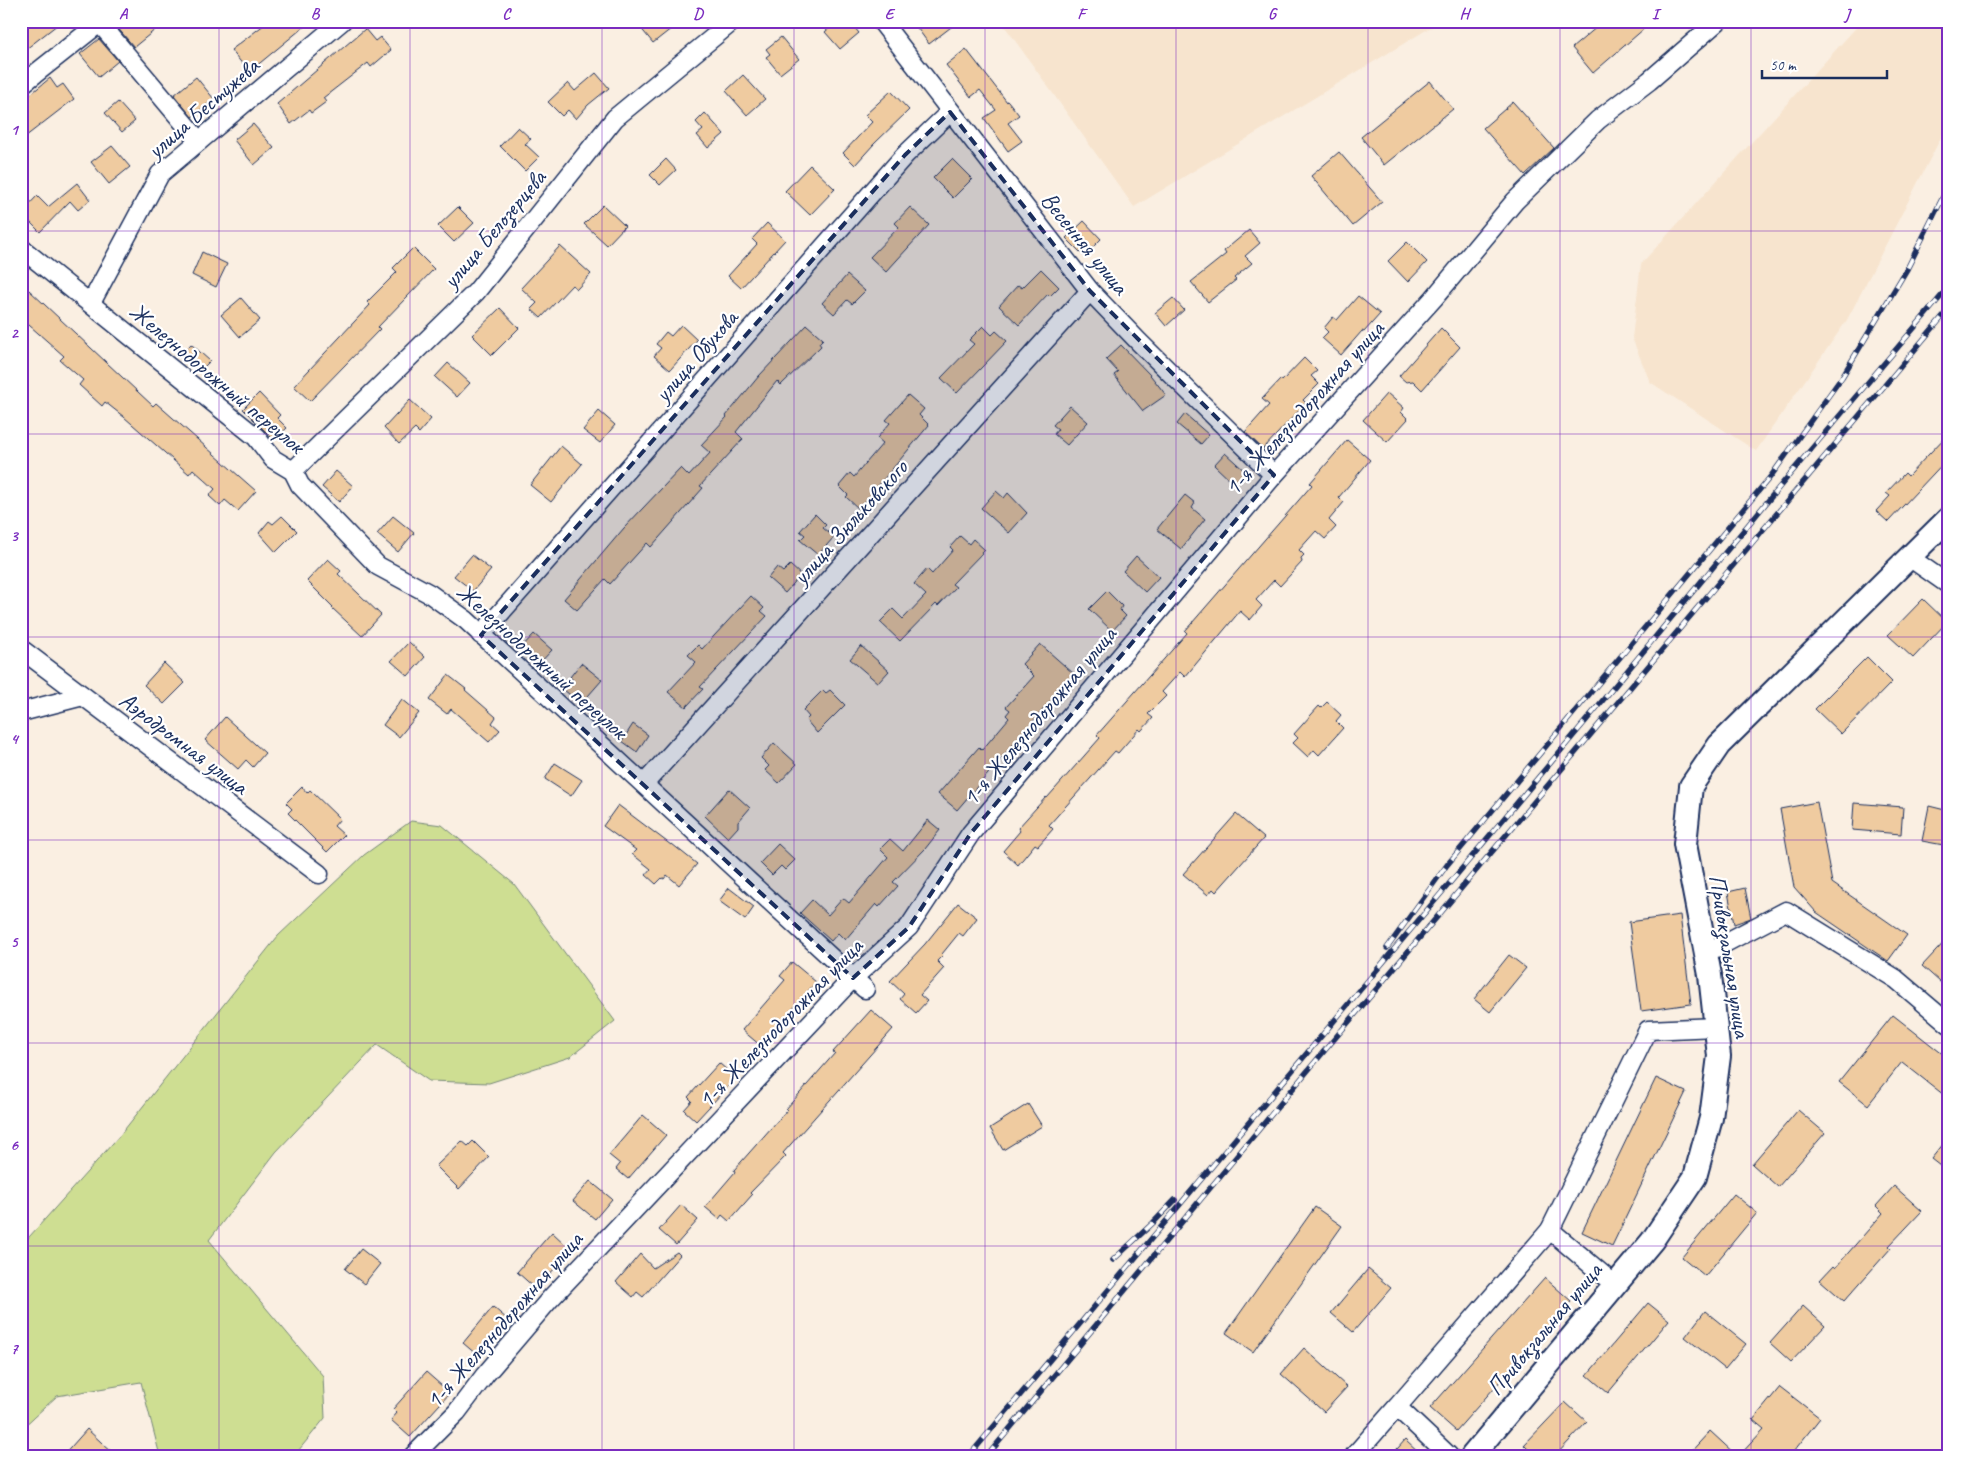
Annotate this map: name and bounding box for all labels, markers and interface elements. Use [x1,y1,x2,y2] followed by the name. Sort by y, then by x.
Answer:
[119,4,129,24] text: A
[311,4,321,24] text: B
[502,4,512,24] text: C
[693,4,704,24] text: D
[885,4,896,24] text: E
[1077,4,1088,24] text: F
[1268,4,1278,24] text: G
[1459,4,1471,24] text: H
[1652,4,1662,24] text: I
[1843,4,1852,24] text: J
[1762,48,1888,80] scale bar
[139,50,266,166] street label: улица Бестужева
[1770,56,1797,75] text: 50 m
[10,120,19,140] text: 1
[434,162,554,297] street label: улица Белозерцева
[1034,186,1136,302] street label: Весенняя улица
[123,296,312,461] street label: Железнодорожный переулок
[646,302,746,410] street label: улица Обухова
[1218,313,1391,502] street label: 1-я Железнодорожная улица
[10,323,19,343] text: 2
[785,452,915,592] street label: улица Зюльковского
[10,526,19,546] text: 3
[450,576,635,747] street label: Железнодорожный переулок
[955,619,1124,812] street label: 1-я Железнодорожная улица
[114,685,256,802] street label: Аэродромная улица
[10,729,19,749] text: 4
[1701,872,1758,1041] street label: Привокзальная улица
[691,931,870,1114] street label: 1-я Железнодорожная улица
[11,932,20,952] text: 5
[10,1135,19,1155] text: 6
[419,1224,590,1415] street label: 1-я Железнодорожная улица
[1480,1255,1610,1402] street label: Привокзальная улица
[10,1339,19,1359] text: 7

